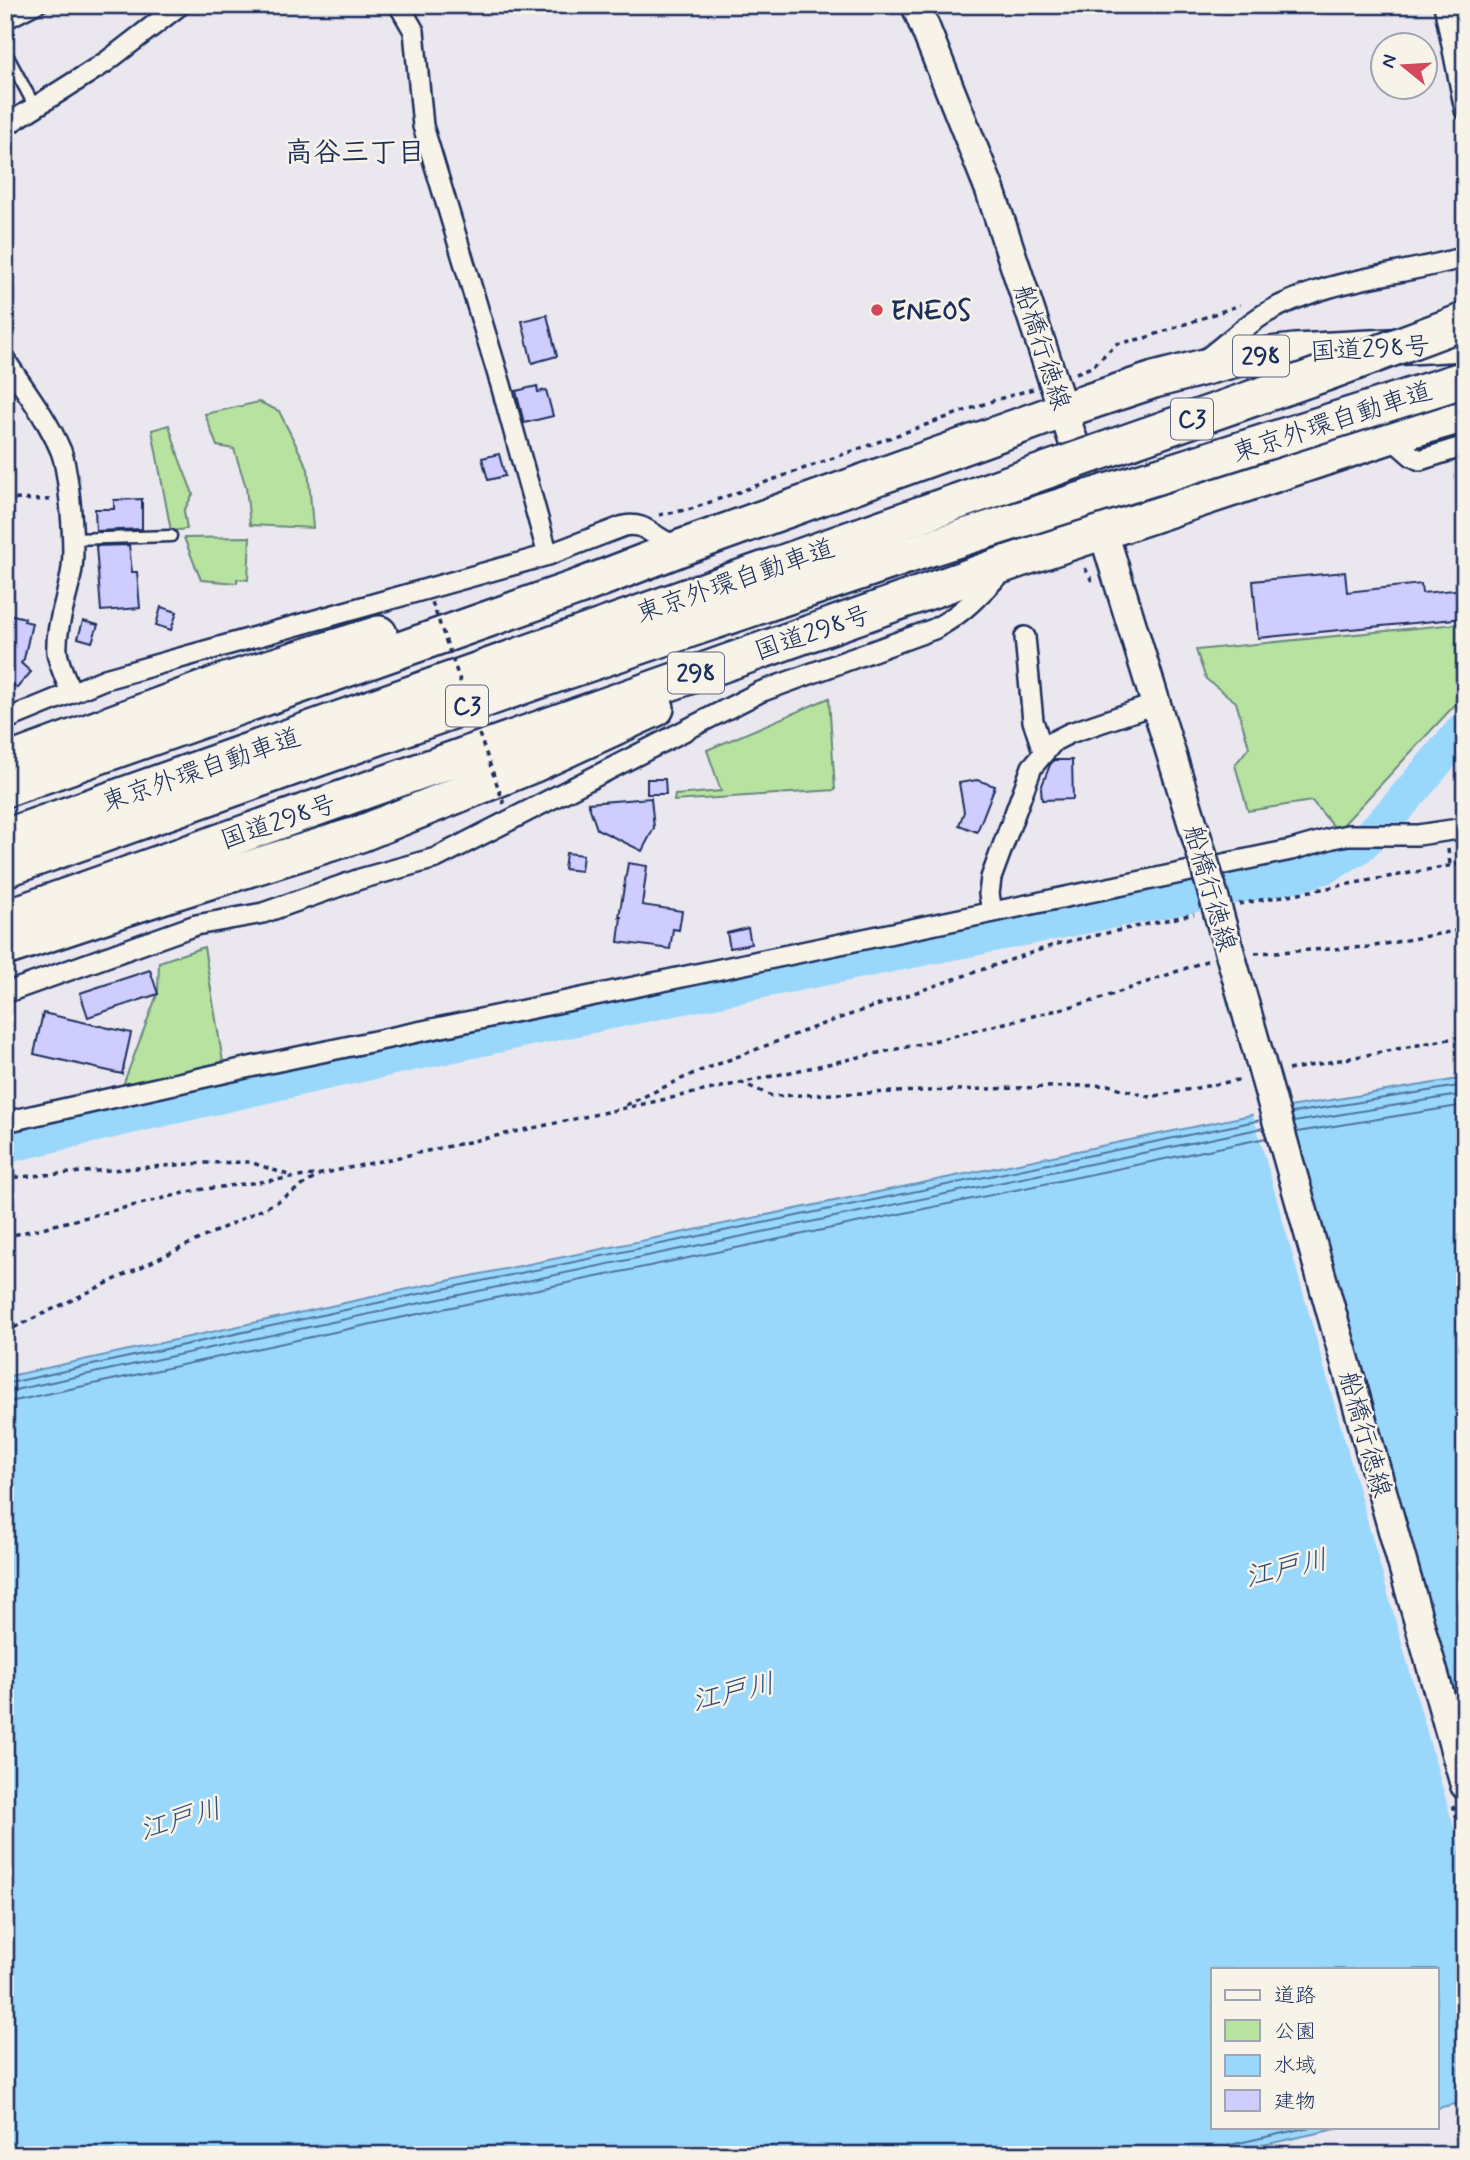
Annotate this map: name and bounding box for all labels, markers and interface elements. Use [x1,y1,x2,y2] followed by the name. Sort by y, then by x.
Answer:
[1368,32,1438,102] north arrow
[1375,51,1403,71] text: N
[285,135,425,172] district label: 高谷三丁目
[1005,281,1077,415] street label: 船橋行徳線
[891,295,972,329] place label: ENEOS
[869,302,885,318] marker: ENEOS
[1309,330,1431,370] street label: 国道298号
[1233,335,1289,376] road number: 298
[1228,375,1437,471] street label: 東京外環自動車道
[1171,398,1213,440] road number: C3
[632,532,840,632] street label: 東京外環自動車道
[750,598,875,670] street label: 国道298号
[668,652,724,694] road number: 298
[446,686,488,726] road number: C3
[98,721,306,821] street label: 東京外環自動車道
[216,787,341,859] street label: 国道298号
[1175,821,1243,956] street label: 船橋行徳線
[1330,1367,1398,1502] street label: 船橋行徳線
[1241,1542,1332,1597] water label: 江戸川
[688,1666,779,1721] water label: 江戸川
[135,1791,226,1850] water label: 江戸川
[1211,1968,1438,2128] legend
[1274,1982,1316,2010] text: 道路
[1274,2018,1316,2046] text: 公園
[1274,2052,1316,2080] text: 水域
[1274,2088,1316,2116] text: 建物

